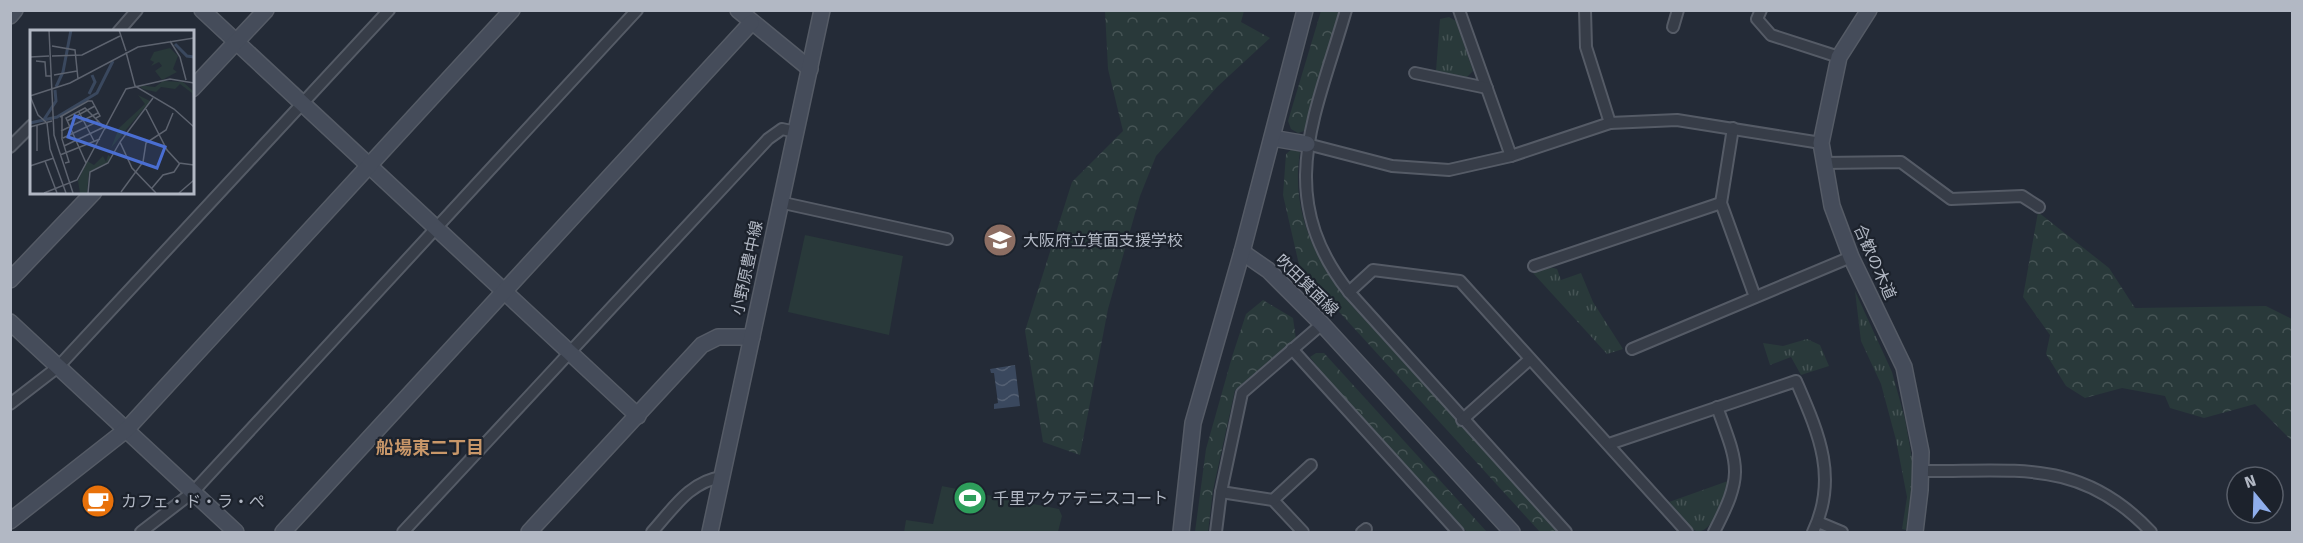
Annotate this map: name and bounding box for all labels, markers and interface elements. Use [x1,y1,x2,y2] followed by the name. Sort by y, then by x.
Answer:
[30,30,194,194] inset map
[728,219,766,317] street label: 小野原豊中線
[982,222,1018,258] school or university icon: 大阪府立箕面支援学校
[1850,222,1900,302] street label: 合歓の木道
[1023,231,1183,250] place label: 大阪府立箕面支援学校
[1272,250,1342,320] street label: 吹田箕面線
[376,437,484,459] district label: 船場東二丁目
[2225,465,2285,525] north arrow
[2242,471,2258,492] text: N
[952,480,988,516] sports icon: 千里アクアテニスコート
[80,483,116,519] cafe icon: カフェ・ド・ラ・ぺ
[993,489,1168,508] place label: 千里アクアテニスコート
[121,492,265,511] place label: カフェ・ド・ラ・ぺ

